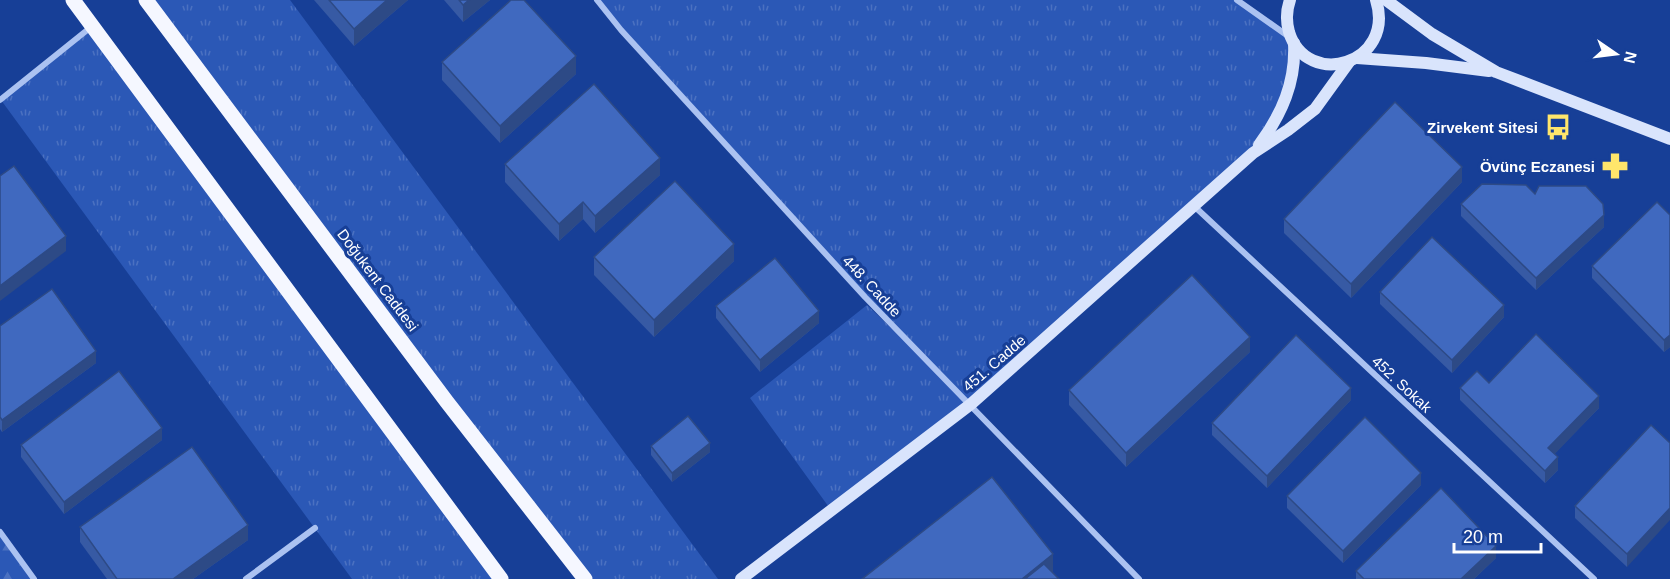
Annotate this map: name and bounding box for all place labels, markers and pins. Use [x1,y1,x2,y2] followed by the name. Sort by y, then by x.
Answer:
[1543,112,1573,142] bus stop icon: Zirvekent Sitesi
[1427,119,1538,136] place label: Zirvekent Sitesi
[1600,151,1630,181] pharmacy icon: Övünç Eczanesi
[1480,158,1595,175] place label: Övünç Eczanesi

